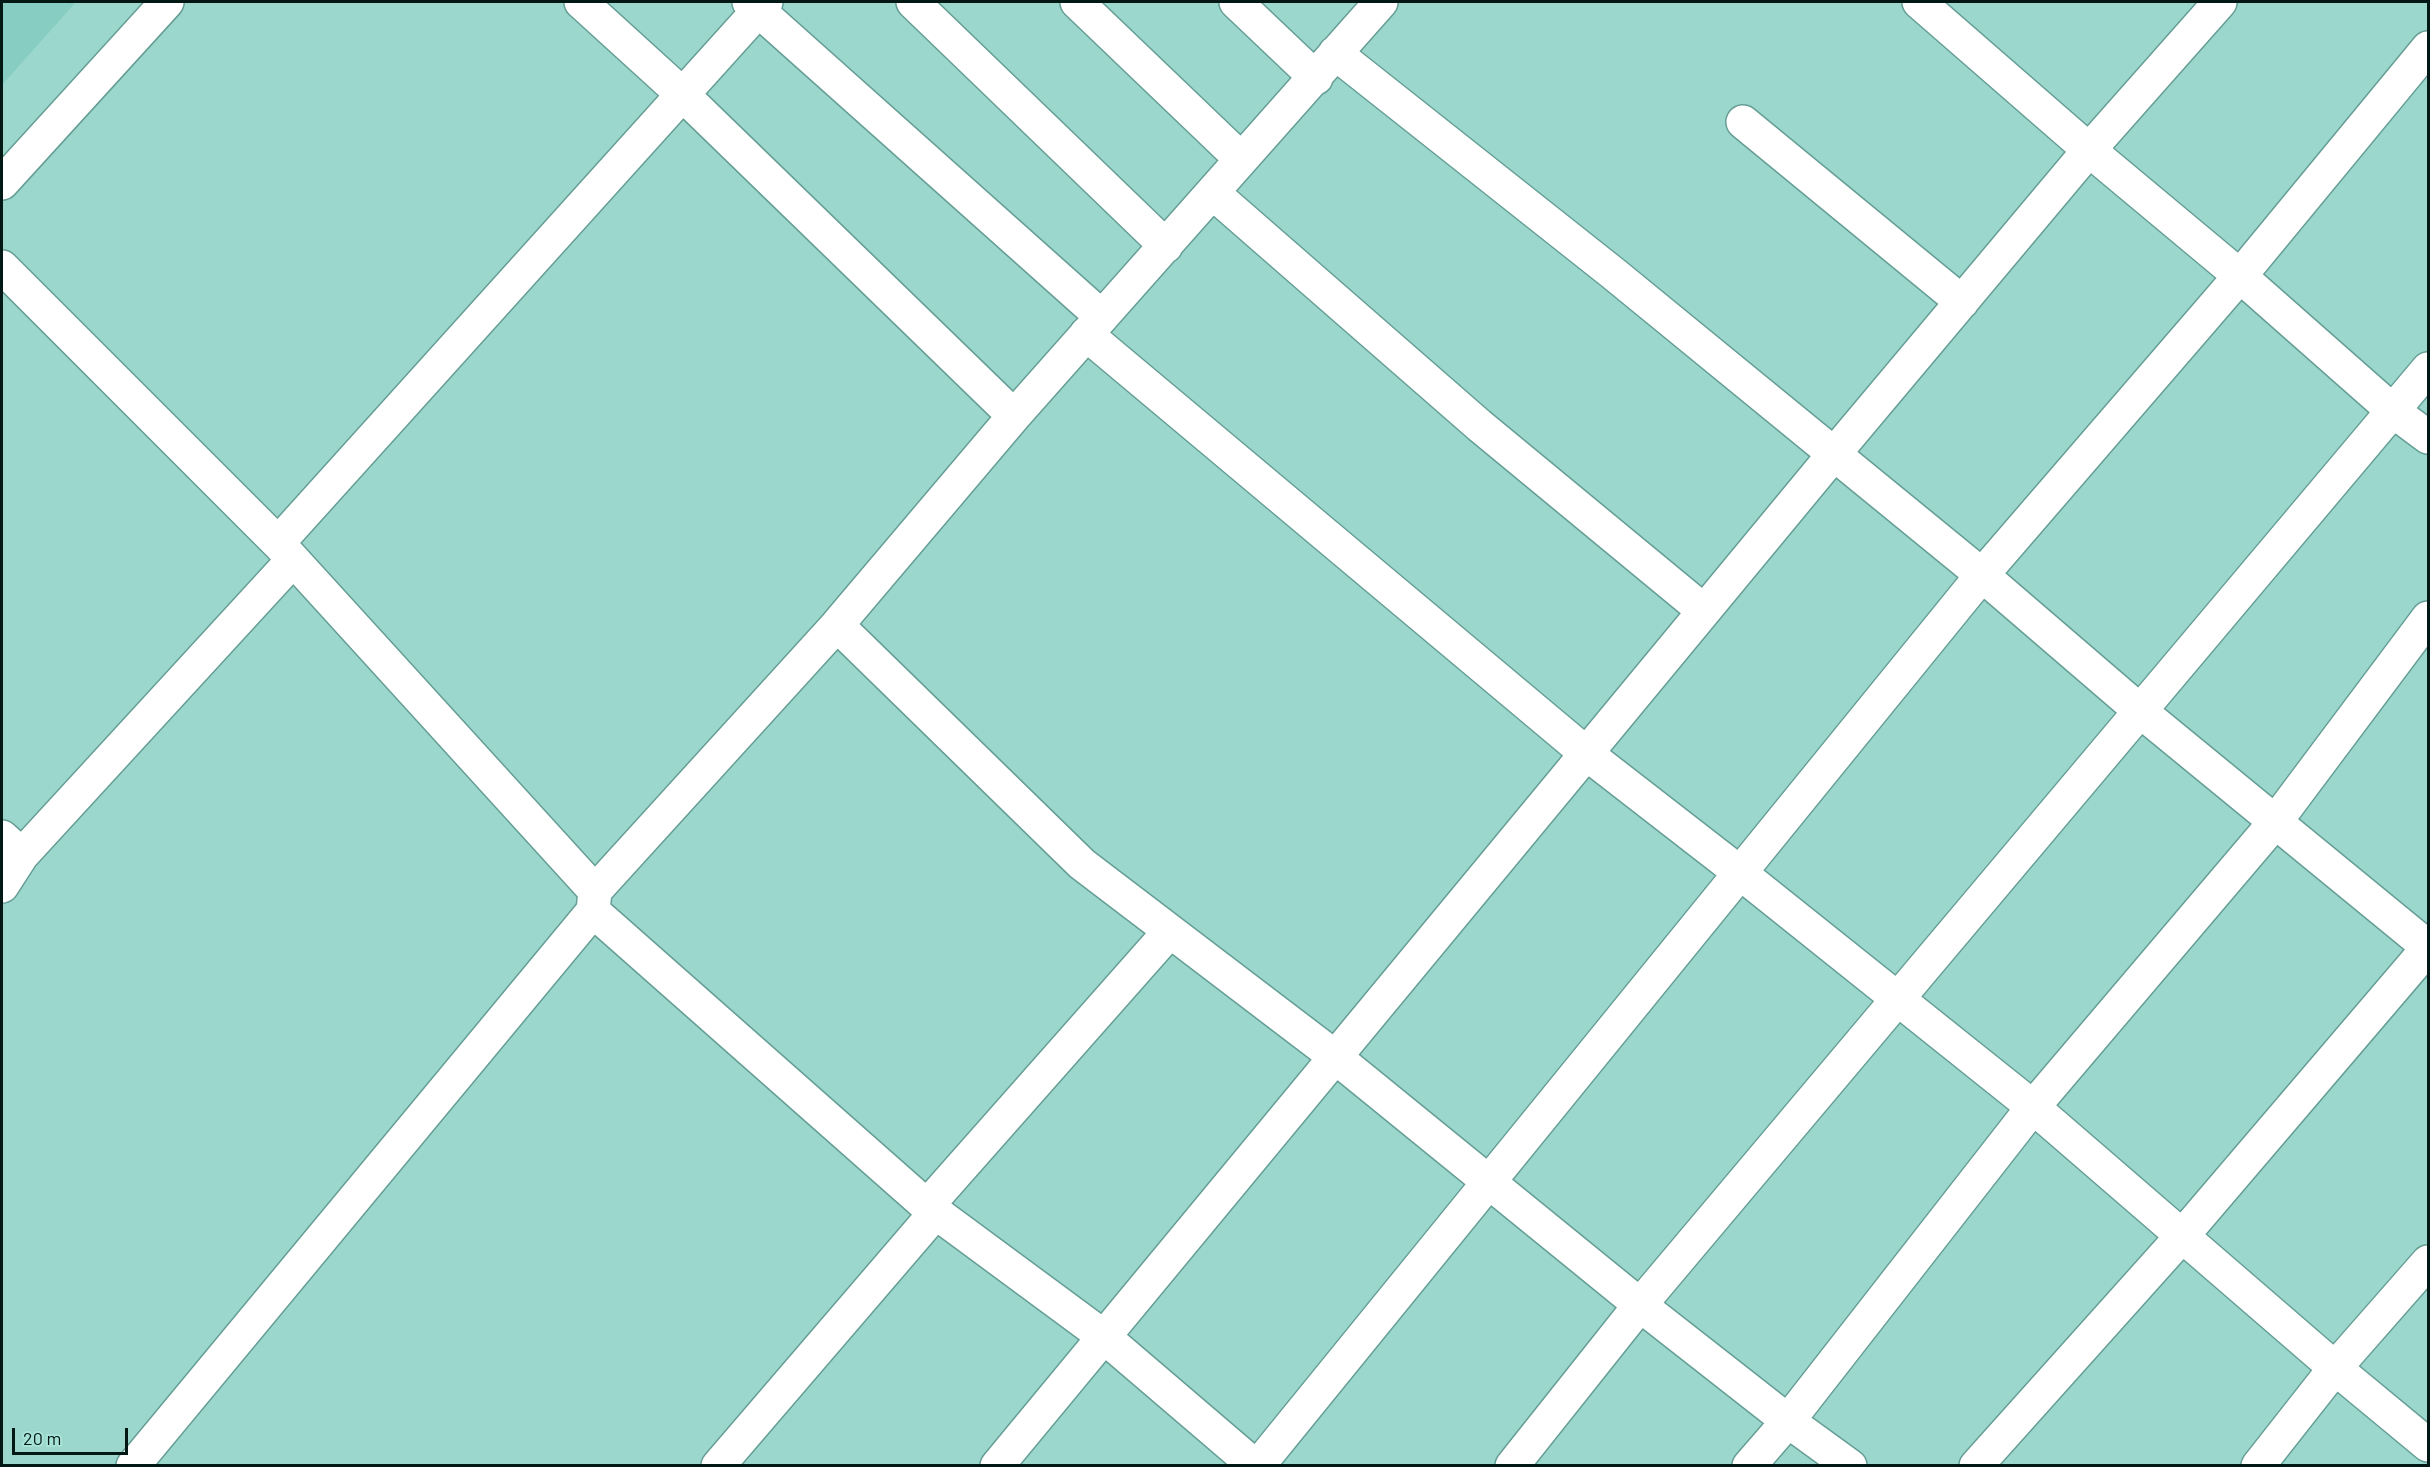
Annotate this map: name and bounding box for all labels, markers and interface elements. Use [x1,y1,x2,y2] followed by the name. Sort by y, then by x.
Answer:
[15,1416,130,1454] scale bar
[23,1427,61,1449] text: 20 m

